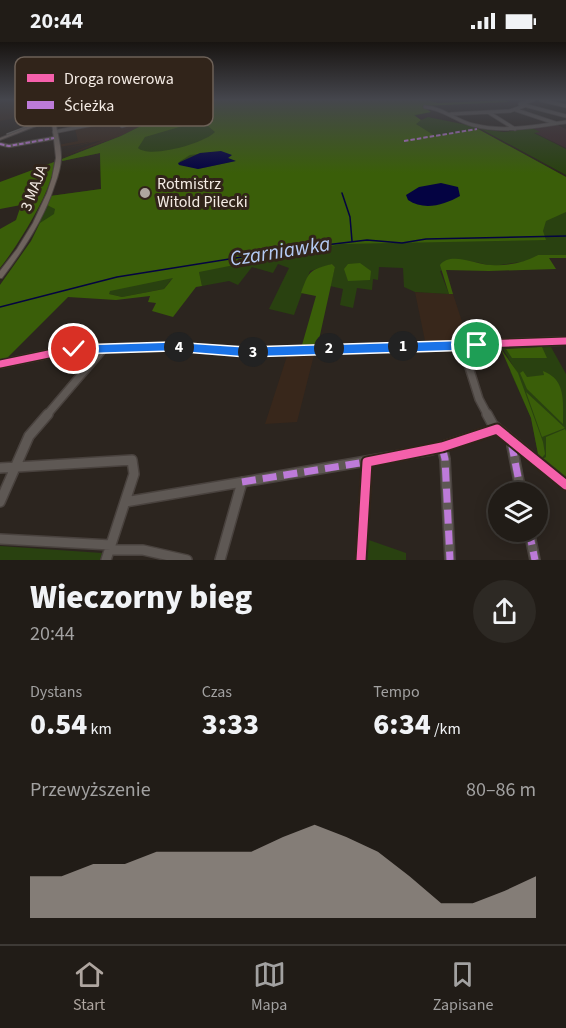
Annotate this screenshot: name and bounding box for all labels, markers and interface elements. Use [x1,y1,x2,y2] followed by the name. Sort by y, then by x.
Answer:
[30,5,83,37] text: 20:44
[15,57,213,126] legend
[64,68,174,90] text: Droga rowerowa
[64,95,114,117] text: Ścieżka
[15,161,53,214] street label: 3 MAJA
[157,173,248,213] place label: Rotmistrz Witold Pilecki
[138,186,152,200] marker: Rotmistrz Witold Pilecki
[228,228,332,274] water label: Czarniawka
[451,319,502,370] pin
[48,323,99,374] pin
[460,328,493,361] icon: arrive
[388,331,418,361] pin: 1
[57,332,90,365] icon: check
[164,332,194,362] pin: 4
[314,333,344,363] pin: 2
[399,335,407,357] text: 1
[175,336,183,358] text: 4
[238,337,268,367] pin: 3
[325,337,333,359] text: 2
[249,341,257,363] text: 3
[488,482,548,542] map controls
[488,482,548,542] button: layers
[30,574,252,621] text: Wieczorny bieg
[473,580,536,643] button: share
[30,620,75,648] text: 20:44
[30,681,82,703] text: Dystans
[202,681,232,703] text: Czas
[373,681,420,703] text: Tempo
[30,703,87,746] text: 0.54
[202,703,259,746] text: 3:33
[373,703,431,746] text: 6:34
[87,718,112,740] text: km
[431,718,461,740] text: /km
[30,776,151,804] text: Przewyższenie
[466,776,536,804] text: 80–86 m
[73,958,106,1016] tab: Start
[251,958,287,1016] tab: Mapa
[433,958,493,1016] tab: Zapisane

